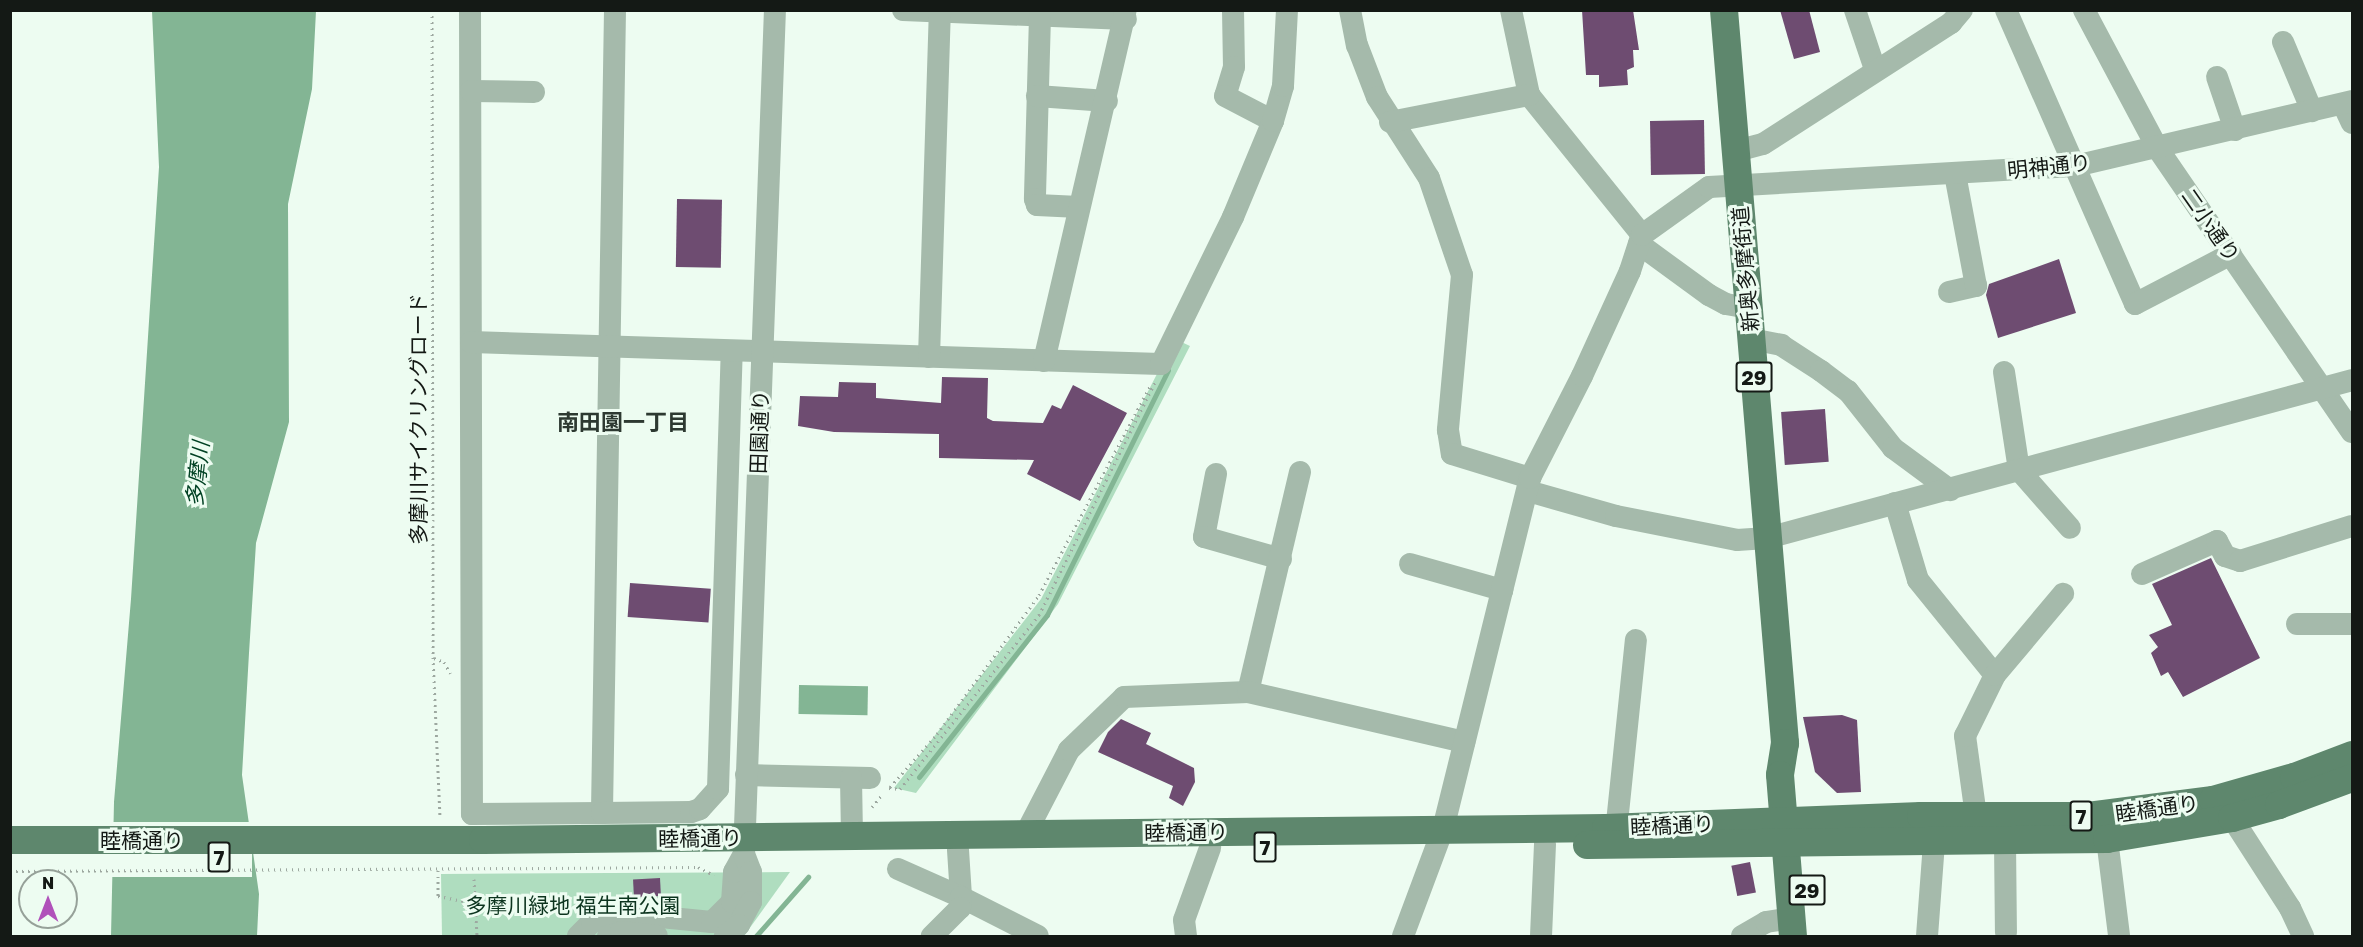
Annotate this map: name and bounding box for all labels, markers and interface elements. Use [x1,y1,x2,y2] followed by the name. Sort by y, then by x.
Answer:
[2006,149,2092,183] street label: 明神通り
[2177,183,2245,267] street label: 二小通り
[1727,205,1763,333] street label: 新奥多摩街道
[405,293,431,545] street label: 多摩川サイクリングロード
[1734,360,1774,394] road number: 29
[745,390,773,474] street label: 田園通り
[557,409,689,435] district label: 南田園一丁目
[180,440,214,508] water label: 多摩川
[2114,790,2200,826] street label: 睦橋通り
[2069,799,2093,833] road number: 7
[1629,810,1715,840] street label: 睦橋通り
[1144,819,1228,845] street label: 睦橋通り
[658,825,742,851] street label: 睦橋通り
[100,827,184,853] street label: 睦橋通り
[1253,830,1277,864] road number: 7
[207,840,231,874] road number: 7
[18,869,78,929] north arrow
[42,873,54,893] text: N
[1788,873,1826,907] road number: 29
[465,892,681,918] park label: 多摩川緑地 福生南公園

